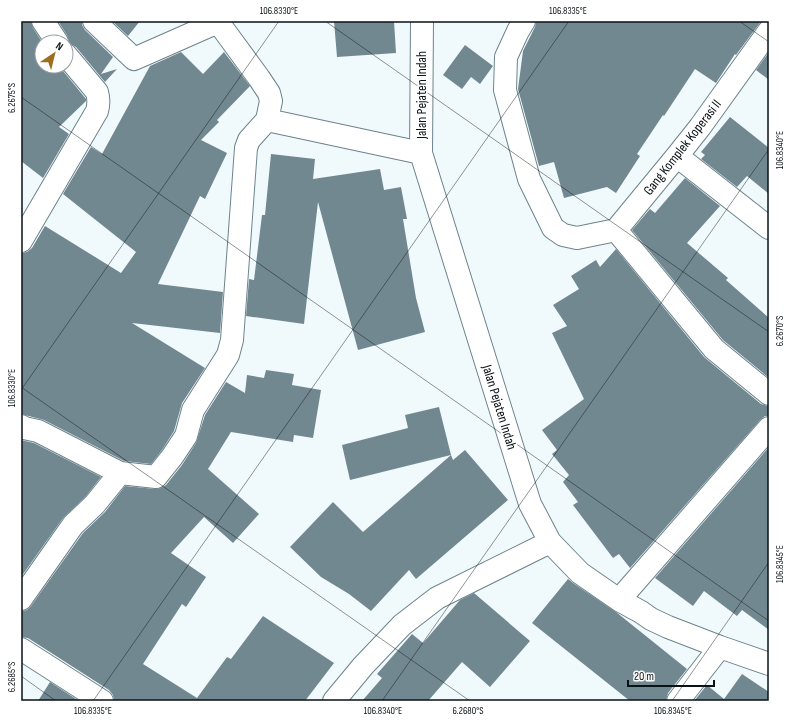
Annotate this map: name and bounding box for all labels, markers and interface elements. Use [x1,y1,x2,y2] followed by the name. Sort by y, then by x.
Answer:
[260,5,298,17] text: 106.8330°E
[549,5,587,17] text: 106.8335°E
[34,34,74,74] north arrow
[53,39,66,53] text: N
[413,51,430,140] street label: Jalan Pejaten Indah
[6,83,18,113] text: 6.2675°S
[640,96,725,198] street label: Gang Komplek Koperasi II
[774,131,786,169] text: 106.8340°E
[774,316,786,346] text: 6.2670°S
[478,362,521,452] street label: Jalan Pejaten Indah
[6,369,18,407] text: 106.8330°E
[774,545,786,583] text: 106.8345°E
[6,662,18,692] text: 6.2685°S
[628,662,714,688] scale bar
[634,669,654,684] text: 20 m
[74,705,112,717] text: 106.8335°E
[364,705,402,717] text: 106.8340°E
[453,705,483,717] text: 6.2680°S
[654,705,692,717] text: 106.8345°E

